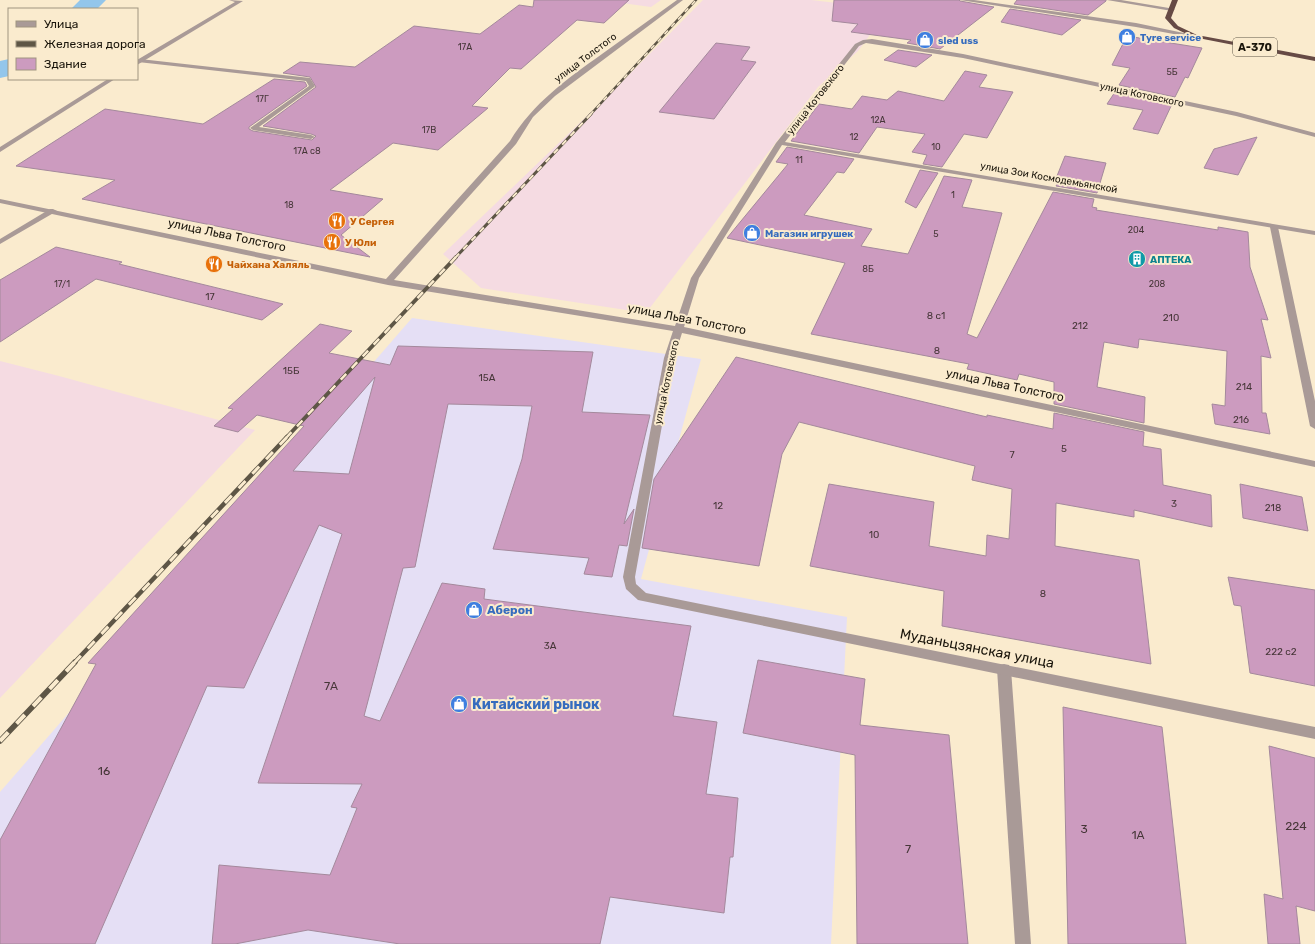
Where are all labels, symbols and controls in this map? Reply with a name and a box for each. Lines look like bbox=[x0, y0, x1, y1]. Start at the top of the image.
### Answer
legend bbox=[8, 8, 138, 80]
text: Улица bbox=[44, 17, 78, 31]
shop icon: Tyre service bbox=[1117, 27, 1137, 47]
street label: улица Толстого bbox=[552, 30, 619, 85]
shop icon: sled uss bbox=[915, 30, 935, 50]
place label: Tyre service bbox=[1140, 32, 1201, 44]
place label: sled uss bbox=[938, 35, 979, 47]
text: Железная дорога bbox=[44, 37, 146, 51]
road number: А-370 bbox=[1233, 38, 1277, 56]
house number: 17А bbox=[458, 42, 472, 52]
text: Здание bbox=[44, 57, 87, 71]
street label: улица Котовского bbox=[785, 62, 847, 137]
house number: 5Б bbox=[1166, 67, 1178, 77]
street label: улица Котовского bbox=[1099, 80, 1185, 110]
house number: 17Г bbox=[255, 94, 269, 104]
house number: 12А bbox=[870, 115, 886, 125]
house number: 17В bbox=[422, 125, 436, 135]
house number: 12 bbox=[849, 132, 859, 142]
house number: 10 bbox=[931, 142, 941, 152]
house number: 17А с8 bbox=[293, 146, 321, 156]
house number: 11 bbox=[795, 155, 803, 165]
street label: улица Зои Космодемьянской bbox=[979, 160, 1118, 196]
house number: 1 bbox=[951, 190, 955, 200]
house number: 18 bbox=[284, 200, 294, 210]
restaurant icon: У Сергея bbox=[327, 211, 347, 231]
street label: улица Льва Толстого bbox=[167, 216, 287, 254]
place label: У Сергея bbox=[350, 216, 394, 228]
shop icon: Магазин игрушек bbox=[742, 223, 762, 243]
house number: 204 bbox=[1128, 225, 1145, 235]
place label: Магазин игрушек bbox=[765, 228, 853, 240]
house number: 5 bbox=[933, 229, 939, 239]
restaurant icon: У Юли bbox=[322, 232, 342, 252]
place label: У Юли bbox=[345, 237, 377, 249]
building icon: АПТЕКА bbox=[1127, 249, 1147, 269]
restaurant icon: Чайхана Халяль bbox=[204, 254, 224, 274]
place label: АПТЕКА bbox=[1150, 254, 1192, 266]
place label: Чайхана Халяль bbox=[227, 259, 310, 271]
house number: 8Б bbox=[862, 264, 874, 274]
house number: 17/1 bbox=[54, 279, 70, 289]
house number: 208 bbox=[1149, 279, 1166, 289]
house number: 17 bbox=[205, 291, 215, 303]
street label: улица Льва Толстого bbox=[627, 301, 748, 337]
house number: 8 с1 bbox=[927, 310, 945, 322]
house number: 210 bbox=[1163, 312, 1179, 324]
house number: 212 bbox=[1072, 320, 1088, 332]
street label: улица Котовского bbox=[652, 339, 682, 425]
house number: 8 bbox=[934, 345, 940, 357]
house number: 15Б bbox=[283, 365, 300, 377]
street label: улица Льва Толстого bbox=[945, 366, 1065, 404]
house number: 15А bbox=[479, 372, 496, 384]
house number: 214 bbox=[1236, 381, 1252, 393]
house number: 216 bbox=[1233, 414, 1249, 426]
house number: 5 bbox=[1061, 443, 1067, 455]
house number: 7 bbox=[1009, 449, 1015, 461]
house number: 3 bbox=[1171, 498, 1177, 510]
house number: 12 bbox=[713, 500, 723, 512]
house number: 218 bbox=[1265, 502, 1281, 514]
house number: 10 bbox=[869, 529, 879, 541]
house number: 8 bbox=[1040, 588, 1046, 600]
shop icon: Аберон bbox=[464, 600, 484, 620]
place label: Аберон bbox=[487, 603, 533, 617]
street label: Муданьцзянская улица bbox=[898, 625, 1055, 672]
house number: 3А bbox=[544, 640, 557, 652]
house number: 222 с2 bbox=[1265, 646, 1297, 658]
house number: 7А bbox=[324, 679, 338, 693]
shop icon: Китайский рынок bbox=[449, 694, 469, 714]
place label: Китайский рынок bbox=[472, 696, 600, 713]
house number: 16 bbox=[98, 764, 110, 778]
house number: 224 bbox=[1285, 819, 1307, 833]
house number: 3 bbox=[1080, 822, 1088, 836]
house number: 1А bbox=[1131, 828, 1145, 842]
house number: 7 bbox=[905, 842, 911, 856]

